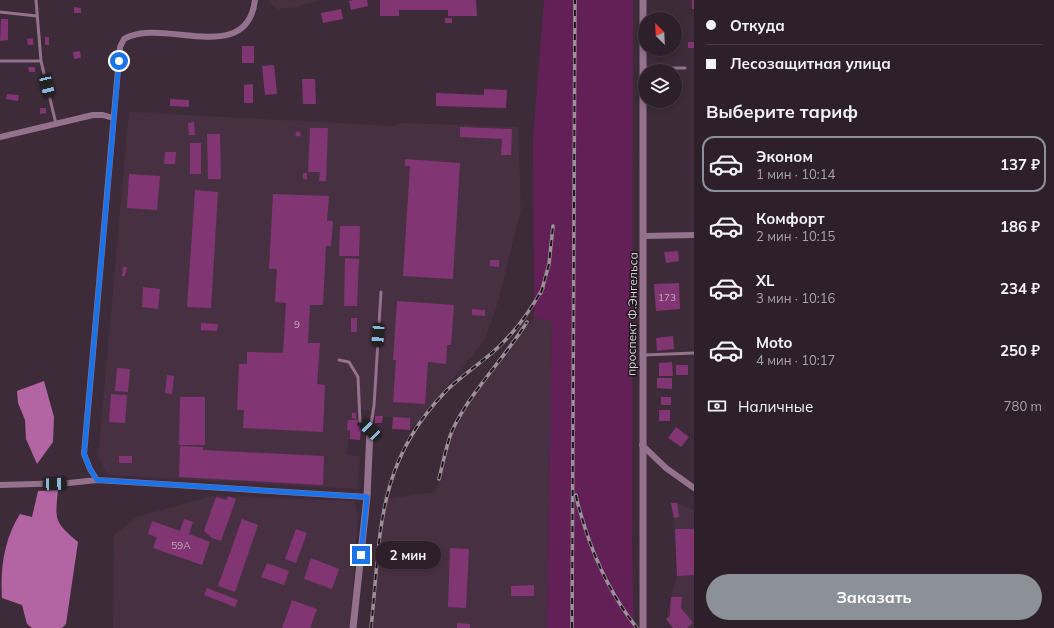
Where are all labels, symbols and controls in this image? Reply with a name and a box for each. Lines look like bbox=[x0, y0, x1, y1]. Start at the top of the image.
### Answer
north arrow bbox=[638, 12, 682, 56]
map controls bbox=[638, 12, 682, 108]
text: Откуда bbox=[730, 16, 785, 35]
route start bbox=[110, 52, 128, 70]
text: Лесозащитная улица bbox=[730, 54, 891, 73]
button: layers bbox=[638, 64, 682, 108]
car bbox=[38, 73, 56, 99]
text: Выберите тариф bbox=[706, 100, 858, 123]
icon: car bbox=[708, 146, 744, 182]
text: Эконом bbox=[756, 147, 813, 166]
text: 137 ₽ bbox=[1000, 155, 1040, 174]
text: 1 мин · 10:14 bbox=[756, 166, 835, 182]
icon: car bbox=[708, 208, 744, 244]
text: Комфорт bbox=[756, 209, 825, 228]
text: 186 ₽ bbox=[1000, 217, 1040, 236]
text: 2 мин · 10:15 bbox=[756, 228, 835, 244]
street label: проспект Ф.Энгельса bbox=[623, 252, 641, 376]
icon: car bbox=[708, 270, 744, 306]
text: XL bbox=[756, 271, 774, 290]
text: 234 ₽ bbox=[1000, 279, 1040, 298]
text: 3 мин · 10:16 bbox=[756, 290, 835, 306]
house number: 173 bbox=[658, 291, 676, 304]
house number: 9 bbox=[294, 318, 300, 331]
car bbox=[371, 323, 385, 347]
icon: car bbox=[708, 332, 744, 368]
text: Moto bbox=[756, 333, 792, 352]
text: 250 ₽ bbox=[1000, 341, 1040, 360]
text: 4 мин · 10:17 bbox=[756, 352, 835, 368]
icon: cash bbox=[706, 395, 728, 417]
text: Наличные bbox=[738, 397, 813, 416]
text: 780 m bbox=[1004, 398, 1042, 414]
car bbox=[357, 417, 383, 443]
car bbox=[43, 478, 67, 490]
house number: 59А bbox=[171, 539, 191, 552]
callout: 2 мин bbox=[375, 541, 441, 569]
route end bbox=[352, 546, 370, 564]
text: 2 мин bbox=[390, 547, 426, 563]
button: Заказать bbox=[706, 574, 1042, 620]

